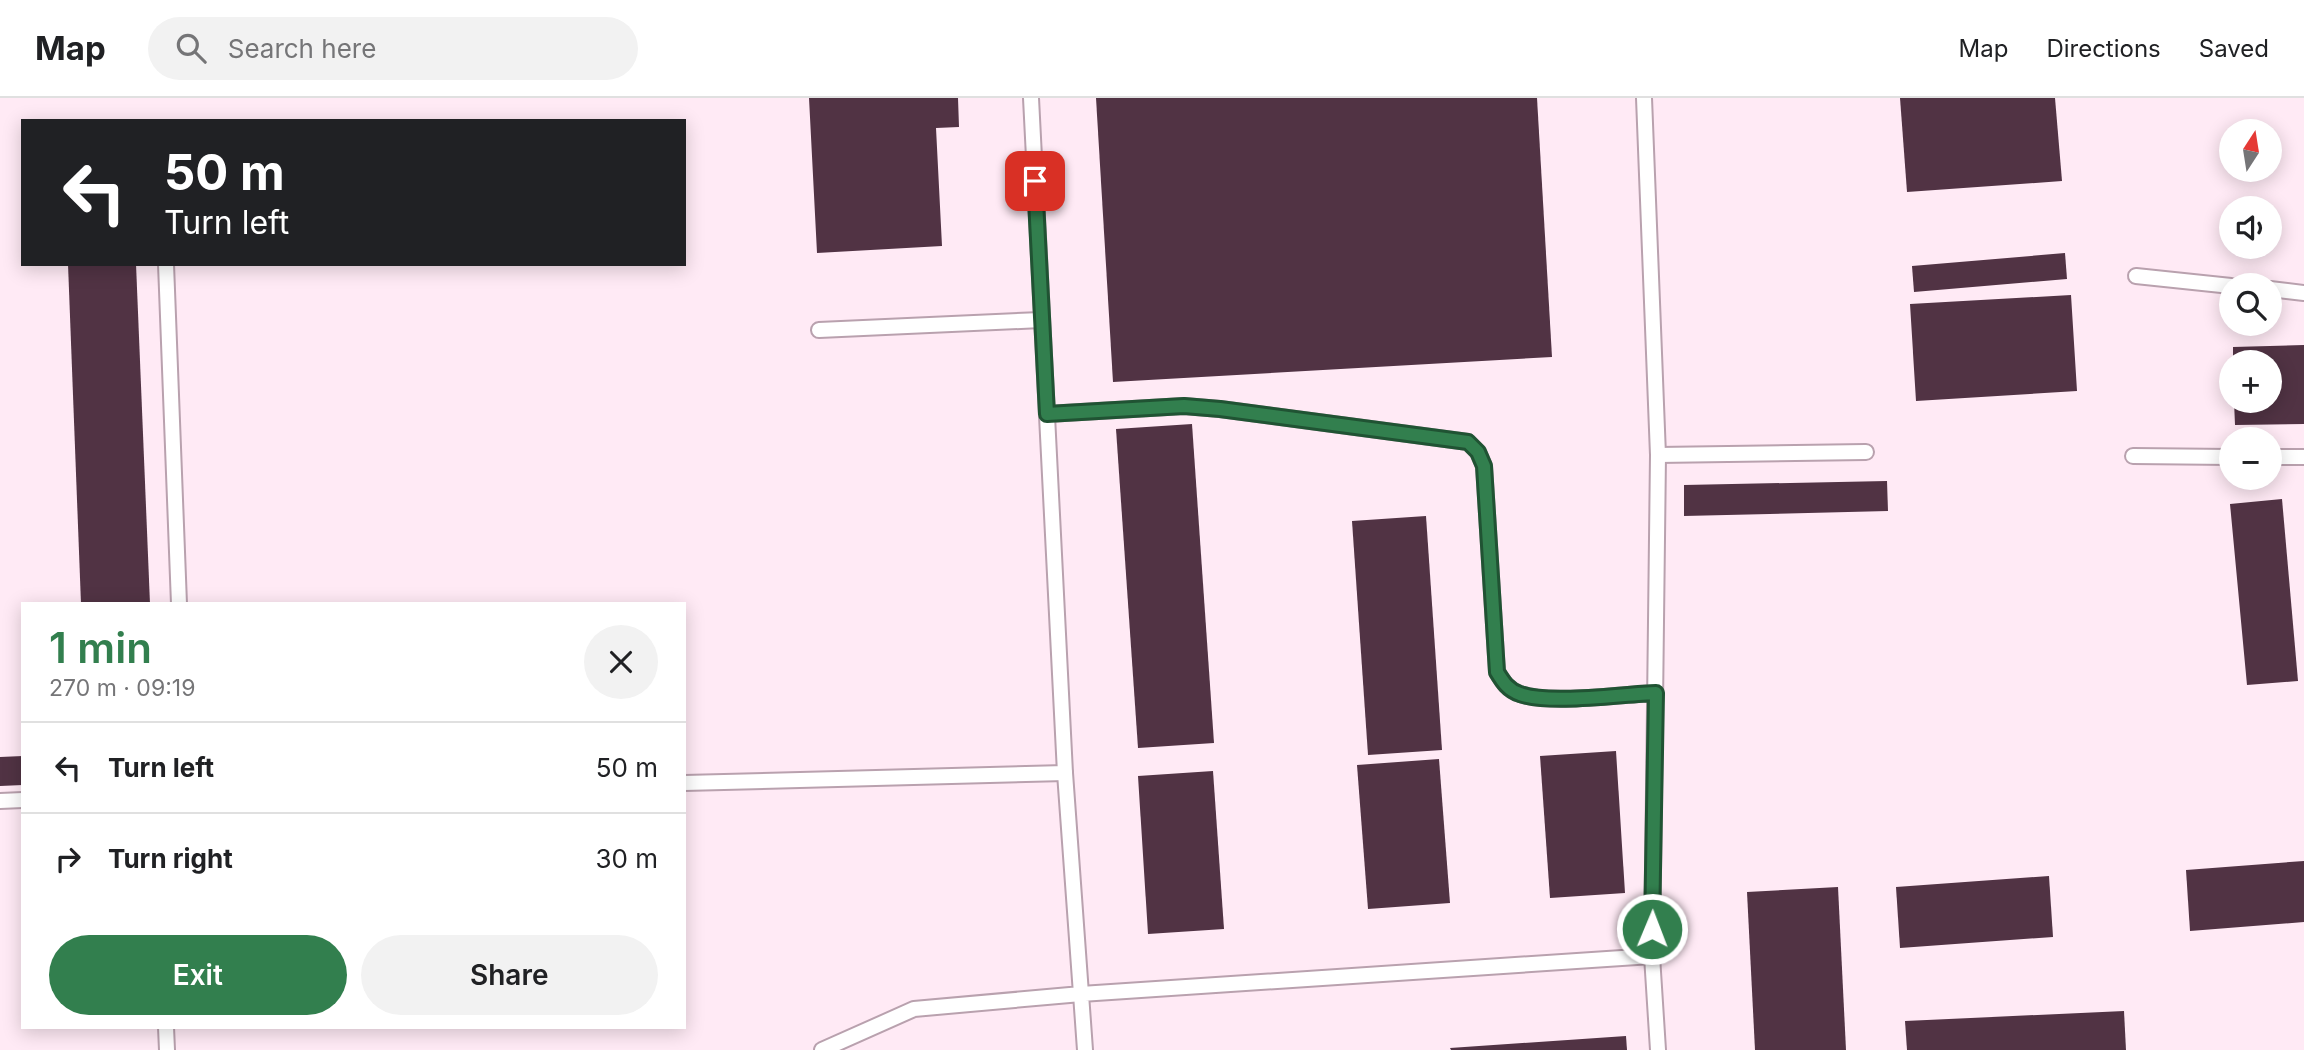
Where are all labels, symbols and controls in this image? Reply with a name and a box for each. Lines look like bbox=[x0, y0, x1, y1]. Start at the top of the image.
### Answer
search box bbox=[148, 17, 638, 80]
text: Map bbox=[35, 28, 106, 68]
icon: search bbox=[172, 29, 210, 67]
text: Search here bbox=[228, 33, 376, 64]
text: Map bbox=[1959, 34, 2008, 63]
text: Directions bbox=[2046, 34, 2161, 63]
text: Saved bbox=[2199, 34, 2269, 63]
north arrow bbox=[2219, 119, 2282, 182]
map controls bbox=[2219, 119, 2282, 490]
text: 50 m bbox=[164, 143, 285, 202]
icon: left bbox=[49, 147, 140, 238]
pin bbox=[1005, 151, 1065, 211]
icon: arrive bbox=[1016, 162, 1054, 200]
button: sound bbox=[2219, 196, 2282, 259]
text: Turn left bbox=[164, 203, 289, 242]
button: search bbox=[2219, 273, 2282, 336]
button: + bbox=[2219, 350, 2282, 413]
button: − bbox=[2219, 427, 2282, 490]
text: 1 min bbox=[49, 622, 152, 673]
button: close bbox=[584, 625, 658, 699]
text: 270 m · 09:19 bbox=[49, 674, 195, 702]
icon: left bbox=[49, 749, 87, 787]
text: Turn left bbox=[108, 752, 214, 783]
text: 50 m bbox=[596, 752, 658, 783]
icon: right bbox=[49, 840, 87, 878]
text: Turn right bbox=[108, 843, 233, 874]
text: 30 m bbox=[595, 843, 658, 874]
position arrow bbox=[1615, 892, 1689, 966]
button: Exit bbox=[49, 935, 347, 1015]
button: Share bbox=[361, 935, 658, 1015]

